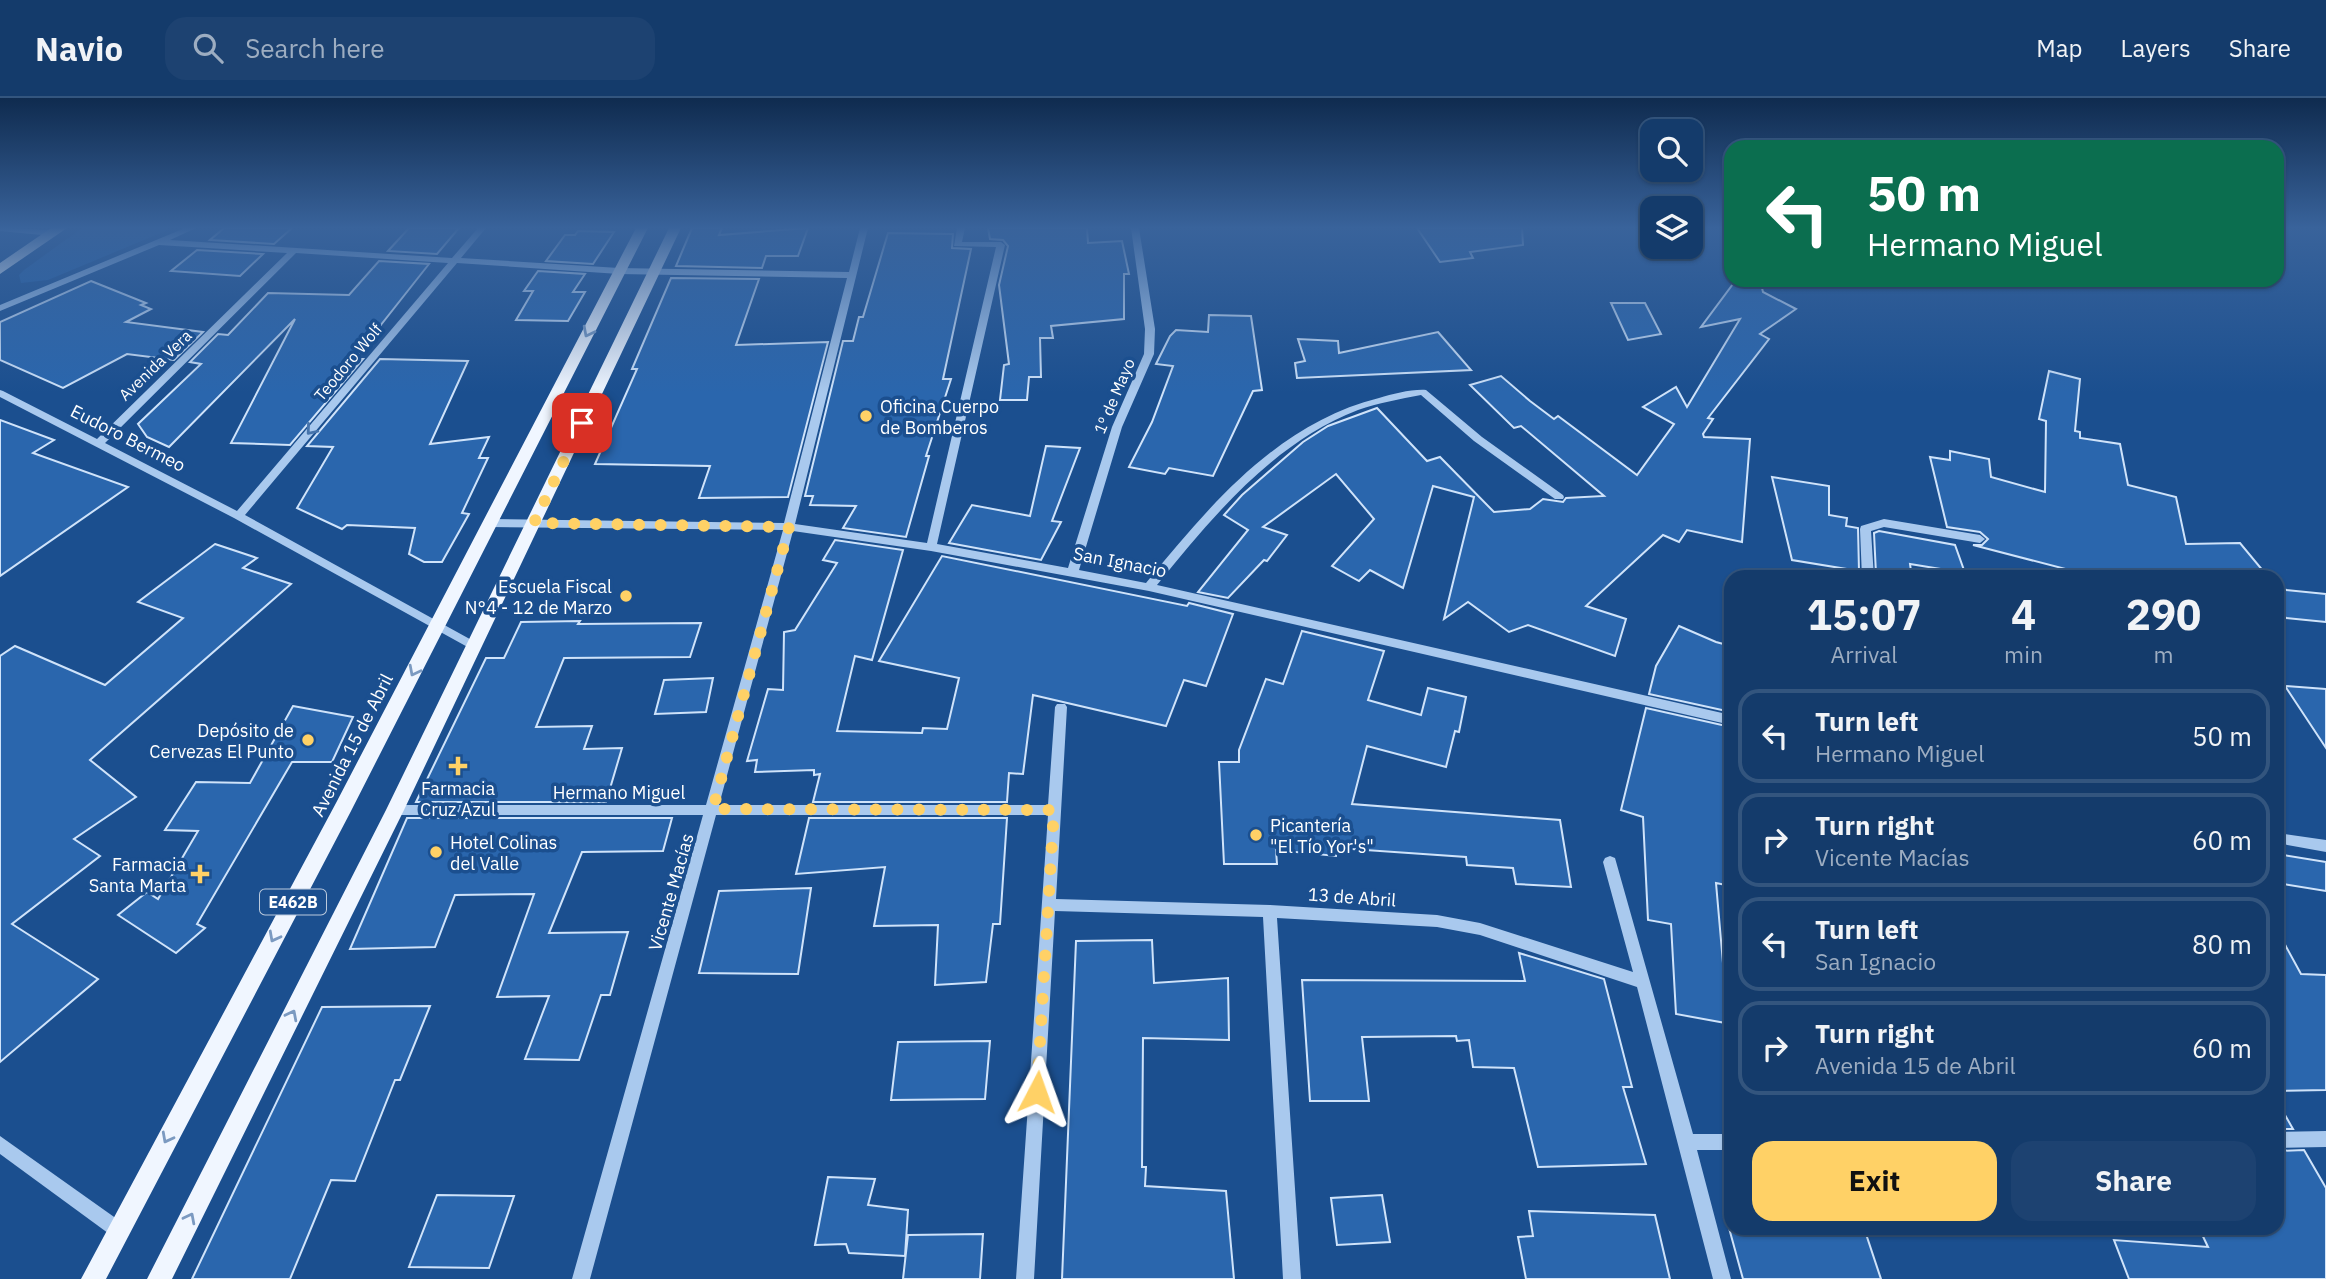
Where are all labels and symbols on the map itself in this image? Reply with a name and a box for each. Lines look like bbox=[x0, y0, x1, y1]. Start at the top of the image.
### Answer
street label: Teodoro Wolf bbox=[310, 319, 386, 405]
street label: Avenida Vera bbox=[114, 325, 196, 405]
one-way arrow bbox=[583, 325, 596, 337]
street label: 1º de Mayo bbox=[1089, 355, 1139, 437]
pin bbox=[552, 393, 612, 453]
place label: Oficina Cuerpo de Bomberos bbox=[880, 395, 999, 439]
street label: Eudoro Bermeo bbox=[67, 399, 189, 477]
marker: Oficina Cuerpo de Bomberos bbox=[858, 408, 874, 424]
one-way arrow bbox=[307, 422, 320, 435]
street label: San Ignacio bbox=[1071, 542, 1169, 582]
place label: Escuela Fiscal N°4 - 12 de Marzo bbox=[465, 575, 612, 619]
marker: Escuela Fiscal N°4 - 12 de Marzo bbox=[618, 588, 634, 604]
one-way arrow bbox=[409, 664, 423, 676]
street label: Avenida 15 de Abril bbox=[306, 670, 398, 820]
place label: Depósito de Cervezas El Punto bbox=[149, 719, 294, 763]
marker: Depósito de Cervezas El Punto bbox=[300, 732, 316, 748]
marker: Farmacia Cruz Azul bbox=[450, 758, 466, 774]
place label: Farmacia Cruz Azul bbox=[420, 777, 496, 821]
street label: Hermano Miguel bbox=[553, 781, 685, 804]
place label: Picantería "El Tío Yor's" bbox=[1270, 814, 1374, 858]
marker: Picantería "El Tío Yor's" bbox=[1248, 827, 1264, 843]
place label: Hotel Colinas del Valle bbox=[450, 831, 557, 875]
street label: Vicente Macías bbox=[643, 831, 699, 953]
marker: Hotel Colinas del Valle bbox=[428, 844, 444, 860]
place label: Farmacia Santa Marta bbox=[89, 853, 186, 897]
marker: Farmacia Santa Marta bbox=[192, 866, 208, 882]
street label: 13 de Abril bbox=[1307, 882, 1397, 912]
road number: E462B bbox=[260, 890, 326, 915]
one-way arrow bbox=[269, 930, 282, 942]
one-way arrow bbox=[284, 1010, 298, 1022]
position arrow bbox=[1000, 1055, 1074, 1129]
one-way arrow bbox=[162, 1131, 175, 1143]
one-way arrow bbox=[181, 1213, 195, 1225]

